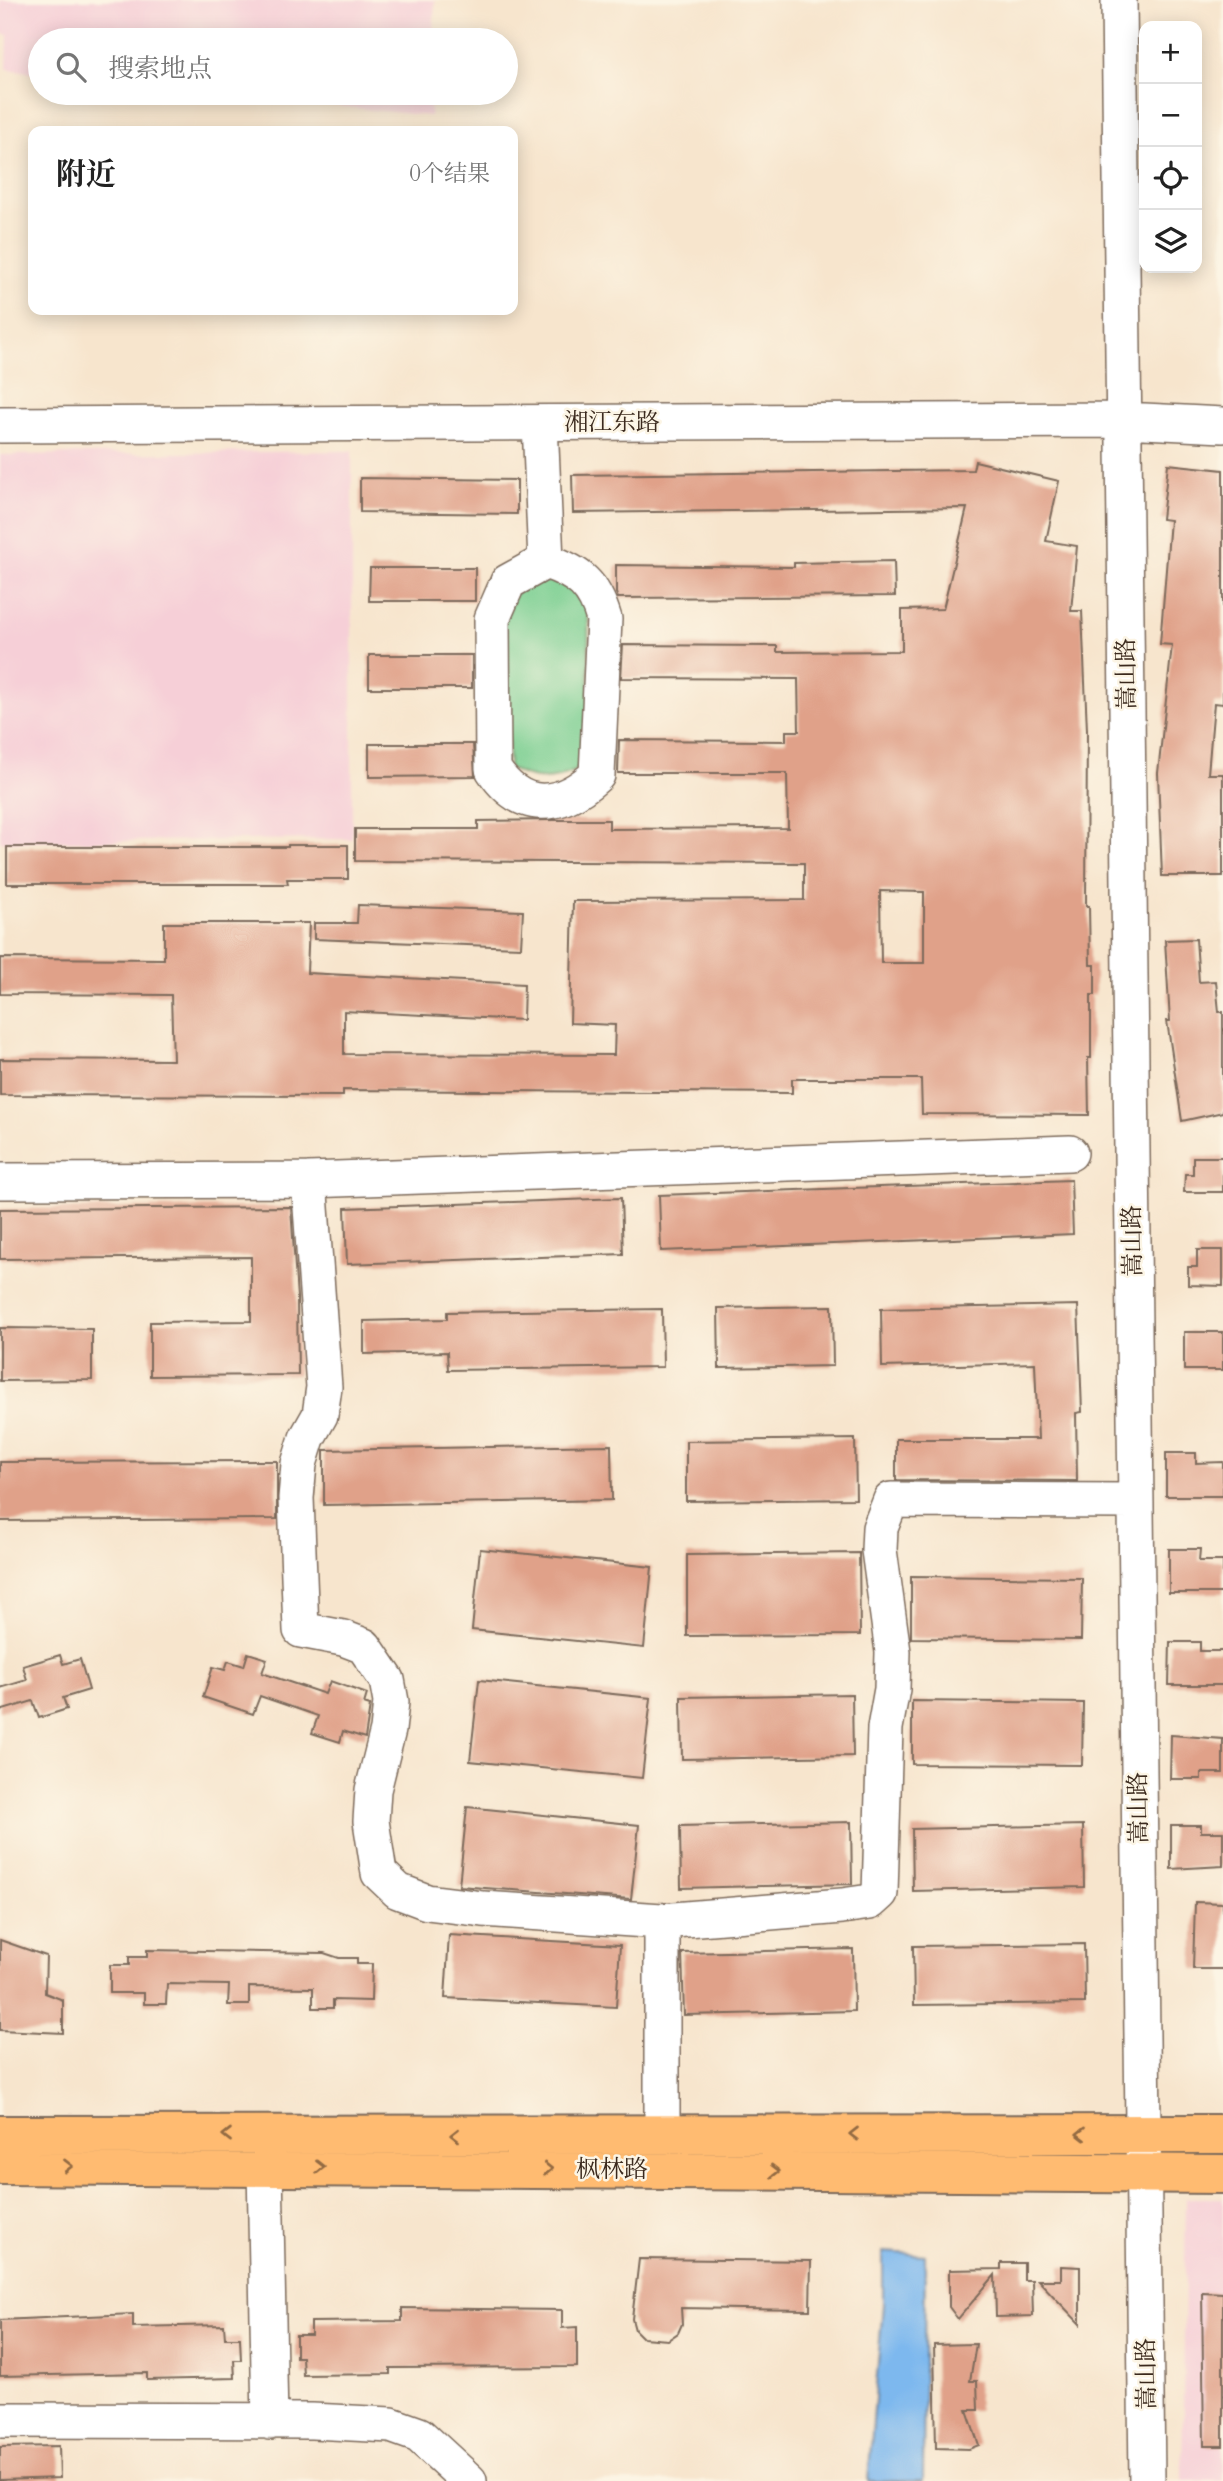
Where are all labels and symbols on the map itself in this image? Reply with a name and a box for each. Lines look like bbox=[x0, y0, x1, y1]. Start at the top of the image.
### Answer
street label: 湘江东路 bbox=[564, 406, 660, 439]
street label: 嵩山路 bbox=[1109, 638, 1144, 710]
street label: 嵩山路 bbox=[1115, 1205, 1150, 1277]
street label: 嵩山路 bbox=[1121, 1772, 1156, 1844]
one-way arrow bbox=[848, 2126, 859, 2142]
one-way arrow bbox=[1076, 2126, 1086, 2142]
one-way arrow bbox=[222, 2127, 232, 2143]
one-way arrow bbox=[449, 2127, 460, 2143]
street label: 枫林路 bbox=[576, 2153, 648, 2186]
one-way arrow bbox=[63, 2158, 74, 2173]
one-way arrow bbox=[315, 2159, 326, 2175]
one-way arrow bbox=[543, 2161, 553, 2177]
one-way arrow bbox=[770, 2163, 781, 2178]
street label: 嵩山路 bbox=[1129, 2338, 1164, 2410]

